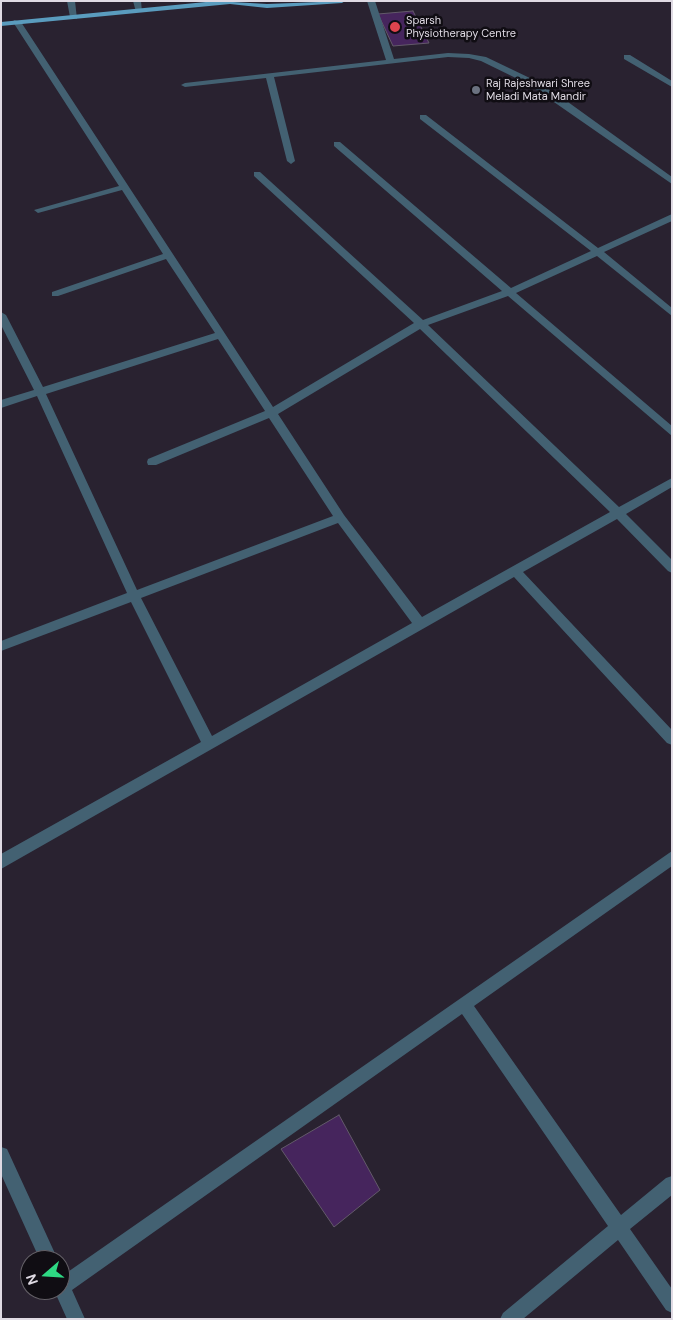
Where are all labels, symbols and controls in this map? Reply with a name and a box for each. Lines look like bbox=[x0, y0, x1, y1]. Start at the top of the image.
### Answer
place label: Sparsh Physiotherapy Centre bbox=[406, 14, 516, 40]
marker: Sparsh Physiotherapy Centre bbox=[388, 20, 402, 34]
place label: Raj Rajeshwari Shree Meladi Mata Mandir bbox=[486, 77, 590, 103]
marker: Raj Rajeshwari Shree Meladi Mata Mandir bbox=[470, 84, 482, 96]
north arrow bbox=[20, 1250, 70, 1300]
text: N bbox=[22, 1272, 42, 1287]

